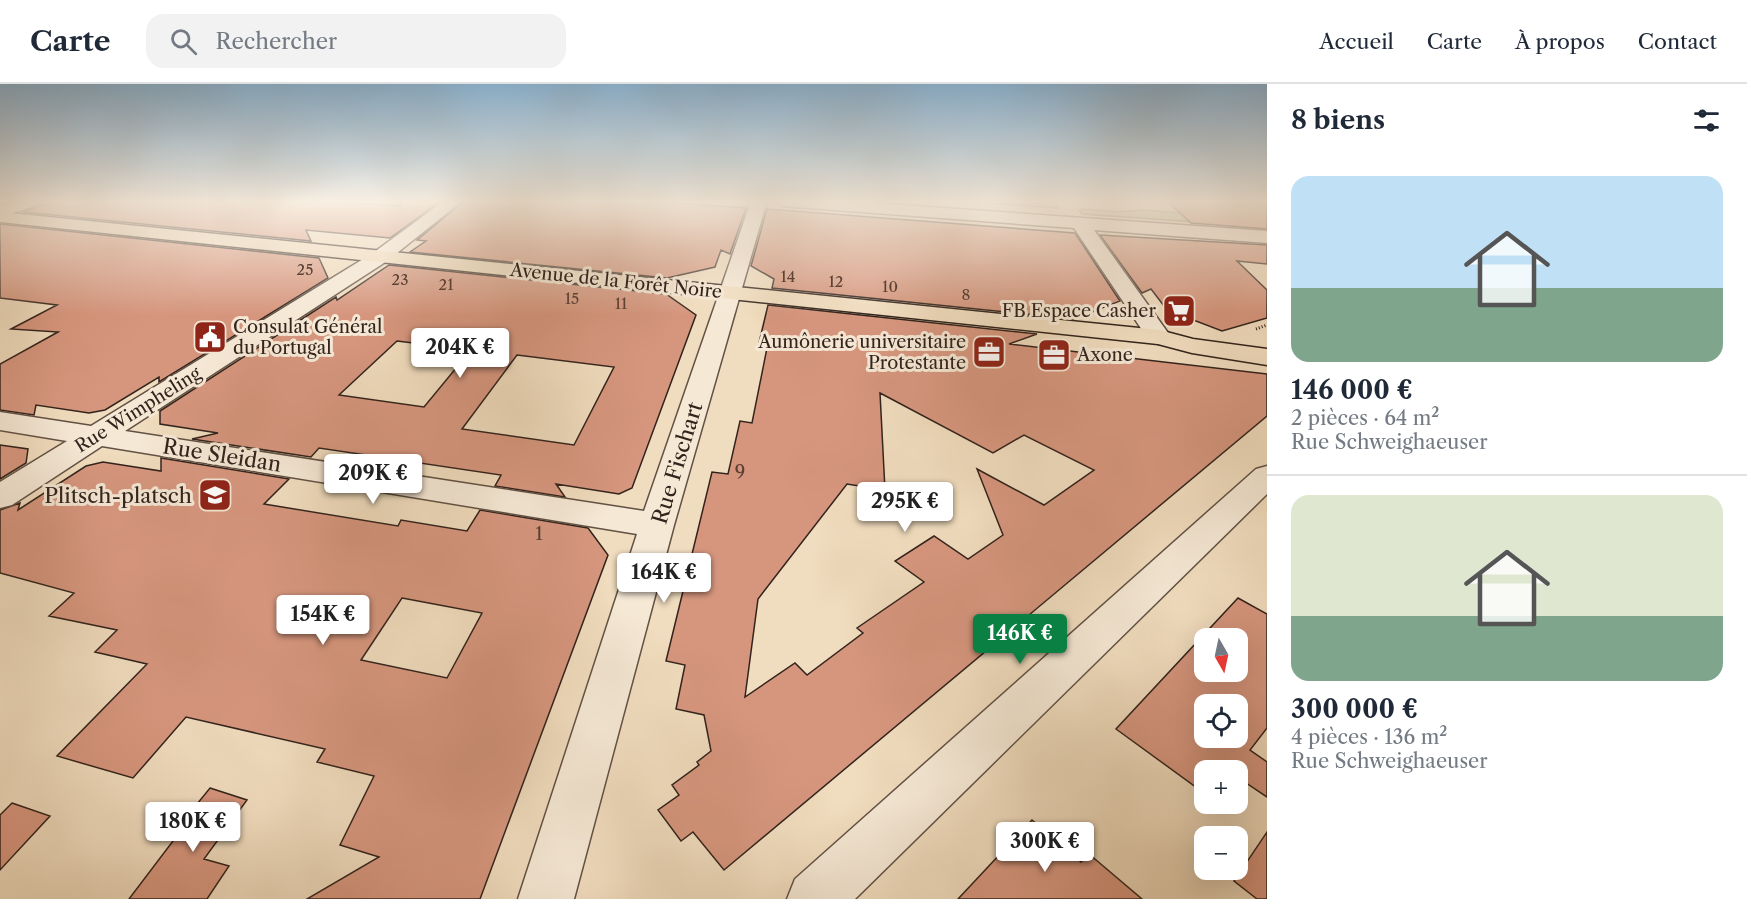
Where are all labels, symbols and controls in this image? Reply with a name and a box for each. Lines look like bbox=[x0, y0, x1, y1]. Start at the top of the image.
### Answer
search box bbox=[146, 14, 566, 68]
text: Carte bbox=[30, 24, 110, 58]
icon: search bbox=[167, 25, 200, 58]
text: Rechercher bbox=[215, 28, 337, 55]
text: Accueil bbox=[1319, 29, 1394, 54]
text: Carte bbox=[1427, 29, 1482, 54]
text: À propos bbox=[1515, 29, 1605, 54]
text: Contact bbox=[1638, 29, 1717, 54]
text: 8 biens bbox=[1291, 104, 1385, 136]
icon: filters bbox=[1690, 104, 1723, 137]
icon: home bbox=[1453, 215, 1561, 323]
street label: Avenue de la Forêt Noire bbox=[508, 259, 723, 303]
house number: 25 bbox=[297, 260, 313, 279]
house number: 14 bbox=[781, 267, 795, 286]
house number: 23 bbox=[392, 270, 408, 289]
house number: 12 bbox=[829, 272, 843, 291]
house number: 21 bbox=[439, 275, 454, 294]
house number: 10 bbox=[882, 277, 898, 296]
house number: 8 bbox=[962, 285, 971, 304]
house number: 15 bbox=[565, 289, 579, 308]
supermarket icon: FB Espace Casher bbox=[1161, 293, 1197, 329]
house number: 11 bbox=[615, 294, 628, 313]
place label: FB Espace Casher bbox=[1002, 300, 1156, 322]
place label: Consulat Général du Portugal bbox=[233, 316, 382, 359]
public building icon: Consulat Général du Portugal bbox=[192, 319, 228, 355]
pin: 204K € bbox=[411, 328, 509, 379]
place label: Aumônerie universitaire Protestante bbox=[757, 331, 966, 374]
office icon: Aumônerie universitaire Protestante bbox=[971, 334, 1007, 370]
text: 204K € bbox=[425, 335, 495, 359]
office icon: Axone bbox=[1036, 337, 1072, 373]
place label: Axone bbox=[1076, 344, 1133, 366]
street label: Rue Wimpheling bbox=[71, 362, 205, 458]
text: 146 000 € bbox=[1291, 374, 1413, 406]
street label: Rue Fischart bbox=[647, 398, 708, 527]
text: 2 pièces · 64 m² bbox=[1291, 406, 1440, 430]
text: Rue Schweighaeuser bbox=[1291, 430, 1488, 454]
street label: Rue Sleidan bbox=[161, 433, 283, 477]
pin: 209K € bbox=[324, 454, 422, 505]
text: 209K € bbox=[338, 461, 408, 485]
house number: 9 bbox=[735, 461, 745, 483]
school or university icon: Plitsch-platsch bbox=[197, 477, 233, 513]
pin: 295K € bbox=[856, 482, 954, 533]
place label: Plitsch-platsch bbox=[44, 483, 192, 508]
text: 295K € bbox=[871, 489, 939, 513]
house number: 1 bbox=[535, 523, 543, 545]
icon: home bbox=[1453, 534, 1561, 642]
pin: 164K € bbox=[615, 553, 713, 604]
text: 164K € bbox=[631, 560, 697, 584]
pin: 154K € bbox=[274, 595, 372, 646]
text: 154K € bbox=[290, 602, 356, 626]
pin: 146K € bbox=[971, 614, 1069, 665]
text: 146K € bbox=[987, 621, 1053, 645]
north arrow bbox=[1194, 628, 1248, 682]
map controls bbox=[1194, 628, 1248, 880]
text: 300 000 € bbox=[1291, 693, 1418, 725]
button: locate bbox=[1194, 694, 1248, 748]
text: 4 pièces · 136 m² bbox=[1291, 725, 1447, 749]
text: Rue Schweighaeuser bbox=[1291, 749, 1488, 773]
button: + bbox=[1194, 760, 1248, 814]
pin: 180K € bbox=[144, 802, 242, 853]
text: 180K € bbox=[159, 809, 227, 833]
pin: 300K € bbox=[996, 822, 1094, 873]
button: − bbox=[1194, 826, 1248, 880]
text: 300K € bbox=[1010, 829, 1080, 853]

